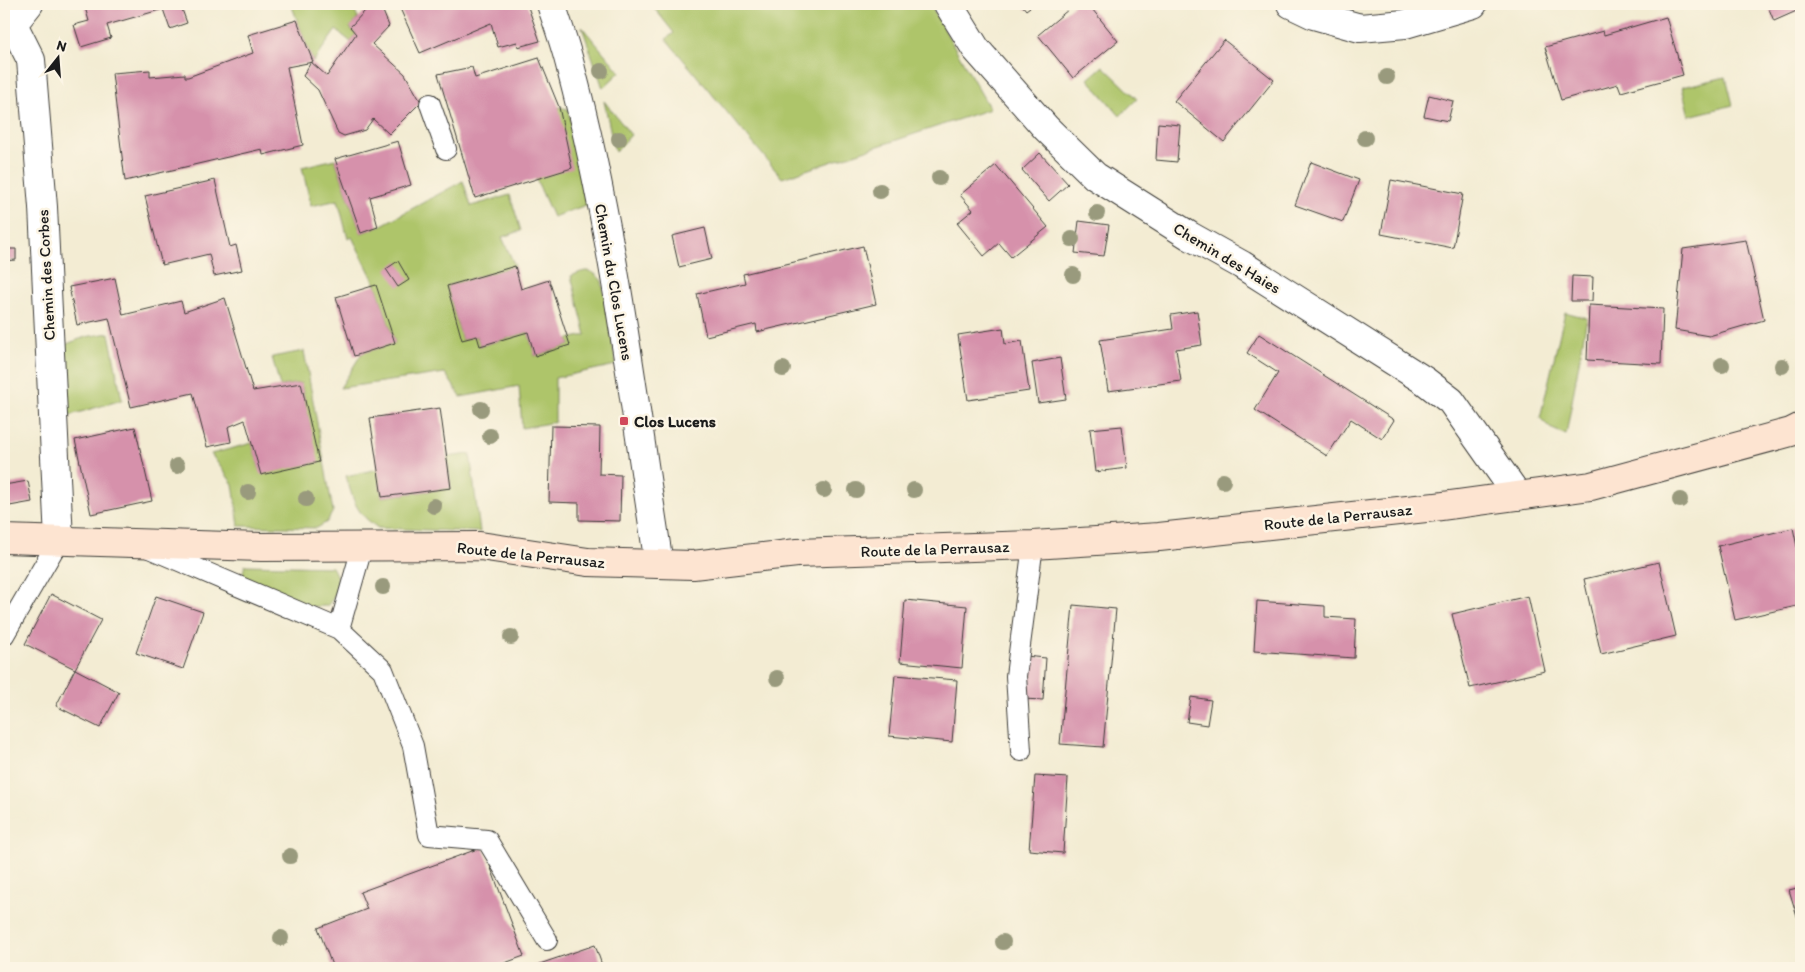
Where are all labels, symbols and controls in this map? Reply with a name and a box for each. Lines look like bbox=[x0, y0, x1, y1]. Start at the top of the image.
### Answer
north arrow bbox=[32, 32, 82, 82]
text: N bbox=[55, 37, 69, 56]
street label: Chemin du Clos Lucens bbox=[591, 202, 637, 362]
street label: Chemin des Corbes bbox=[33, 209, 59, 341]
street label: Chemin des Haies bbox=[1170, 218, 1284, 298]
place label: Clos Lucens bbox=[634, 412, 716, 431]
marker: Clos Lucens bbox=[618, 415, 630, 427]
street label: Route de la Perrausaz bbox=[1263, 500, 1414, 534]
street label: Route de la Perrausaz bbox=[860, 537, 1010, 561]
street label: Route de la Perrausaz bbox=[456, 538, 607, 572]

